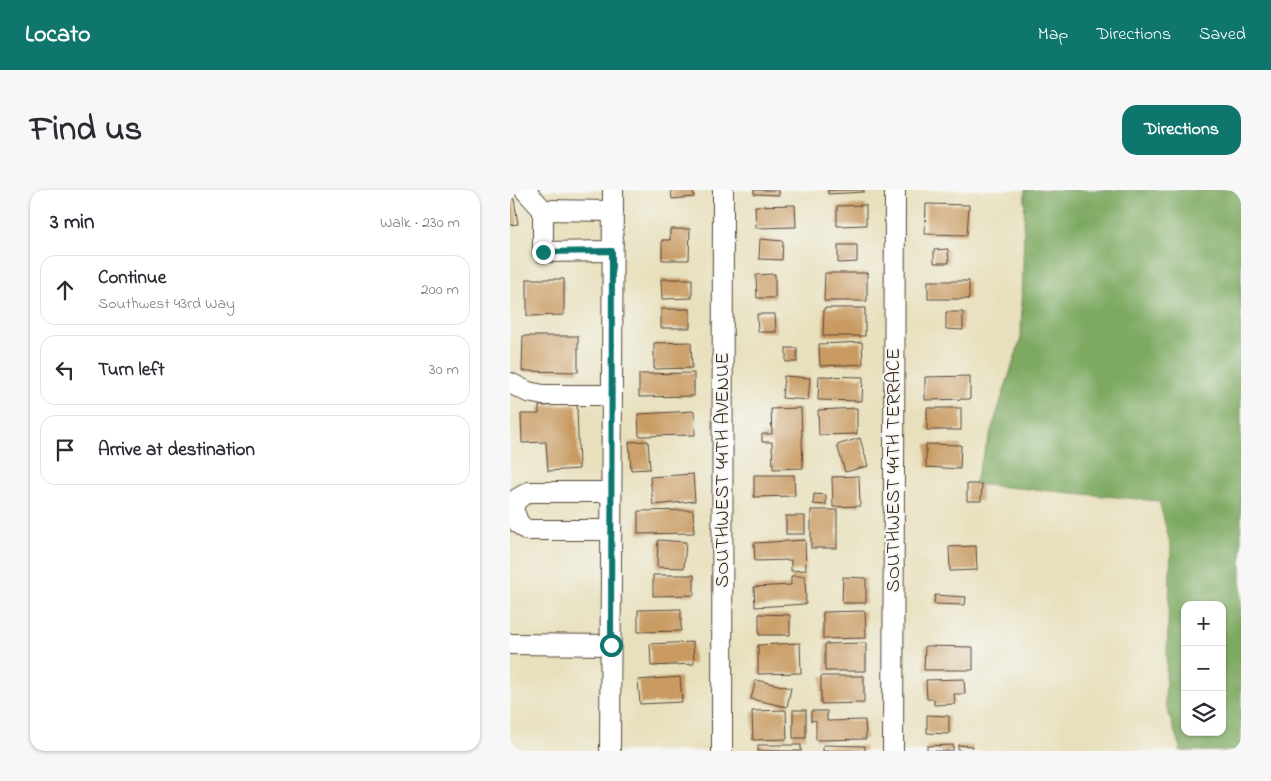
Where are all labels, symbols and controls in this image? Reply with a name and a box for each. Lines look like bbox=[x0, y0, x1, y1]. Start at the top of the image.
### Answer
text: Locato bbox=[25, 18, 91, 53]
text: Map bbox=[1038, 22, 1068, 48]
text: Directions bbox=[1096, 22, 1171, 48]
text: Saved bbox=[1199, 22, 1246, 48]
text: Find us bbox=[30, 105, 142, 156]
button: Directions bbox=[1122, 105, 1241, 155]
text: 3 min bbox=[50, 208, 94, 238]
text: Walk · 230 m bbox=[380, 211, 460, 235]
route end bbox=[532, 241, 555, 264]
text: Continue bbox=[98, 265, 166, 292]
icon: ahead bbox=[51, 276, 79, 304]
text: 200 m bbox=[421, 278, 459, 302]
text: Southwest 43rd Way bbox=[98, 292, 235, 316]
street label: SOUTHWEST 44TH TERRACE bbox=[880, 348, 909, 592]
street label: SOUTHWEST 44TH AVENUE bbox=[709, 352, 738, 588]
icon: left bbox=[51, 356, 79, 384]
text: Turn left bbox=[98, 357, 165, 384]
text: 30 m bbox=[429, 358, 459, 382]
icon: arrive bbox=[51, 436, 79, 464]
text: Arrive at destination bbox=[98, 437, 255, 464]
map controls bbox=[1181, 601, 1226, 736]
button: + bbox=[1181, 601, 1226, 646]
route start bbox=[600, 634, 623, 657]
button: − bbox=[1181, 646, 1226, 691]
button: layers bbox=[1181, 691, 1226, 736]

